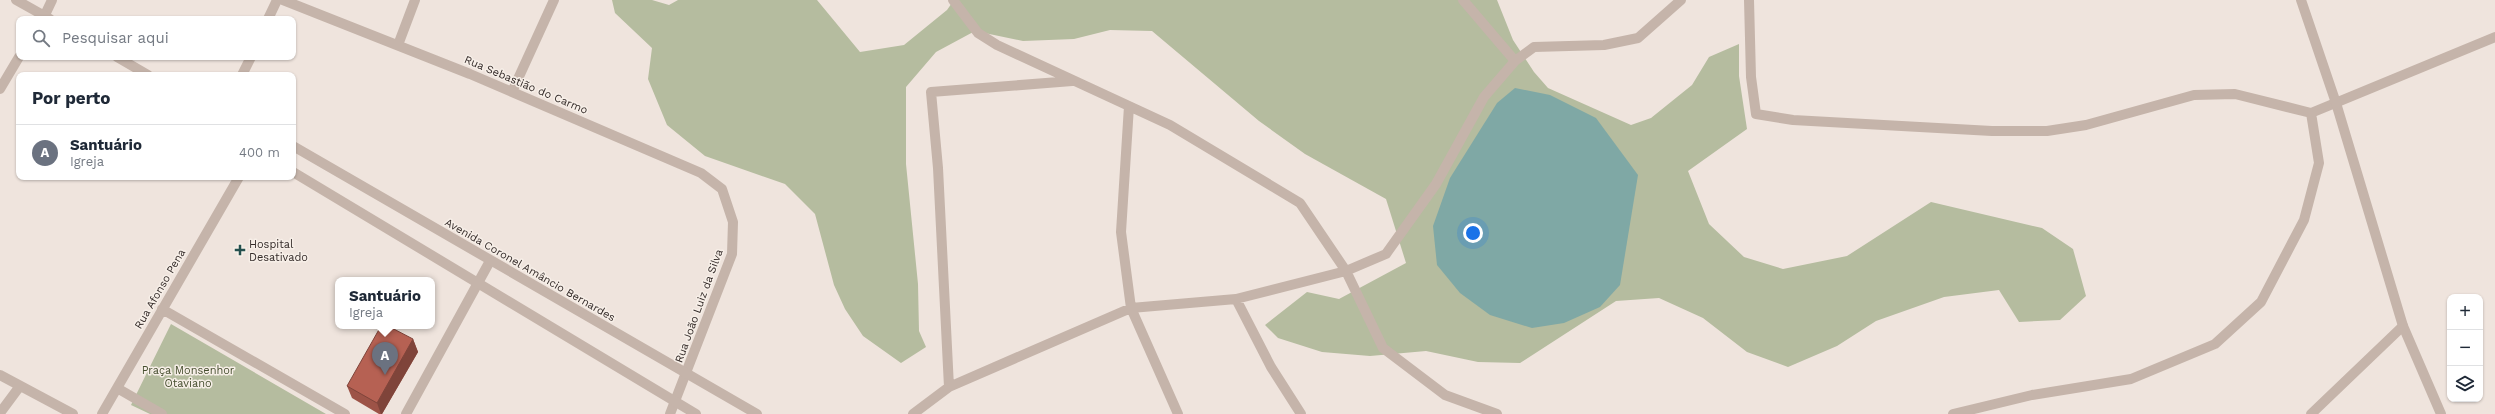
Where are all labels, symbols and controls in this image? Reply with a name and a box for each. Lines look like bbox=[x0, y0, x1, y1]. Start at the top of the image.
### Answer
search box bbox=[16, 16, 296, 60]
icon: search bbox=[30, 27, 52, 49]
text: Pesquisar aqui bbox=[62, 29, 169, 47]
street label: Rua Sebastião do Carmo bbox=[462, 53, 590, 117]
text: Por perto bbox=[32, 88, 110, 108]
text: Santuário bbox=[70, 136, 142, 154]
text: A bbox=[41, 145, 49, 160]
text: 400 m bbox=[239, 145, 280, 160]
text: Igreja bbox=[70, 154, 104, 169]
street label: Avenida Coronel Amâncio Bernardes bbox=[443, 216, 618, 324]
your location bbox=[1463, 223, 1483, 243]
place label: Hospital Desativado bbox=[249, 238, 308, 264]
marker: Hospital Desativado bbox=[234, 244, 246, 256]
street label: Rua Afonso Pena bbox=[132, 247, 188, 331]
street label: Rua João Luiz da Silva bbox=[672, 247, 726, 365]
popup bbox=[335, 277, 435, 329]
text: Santuário bbox=[349, 287, 421, 305]
map controls bbox=[2447, 294, 2483, 402]
button: + bbox=[2447, 294, 2483, 330]
text: Igreja bbox=[349, 305, 383, 320]
button: − bbox=[2447, 330, 2483, 366]
pin: A bbox=[372, 342, 398, 375]
park label: Praça Monsenhor Otaviano bbox=[142, 364, 235, 390]
button: layers bbox=[2447, 366, 2483, 402]

